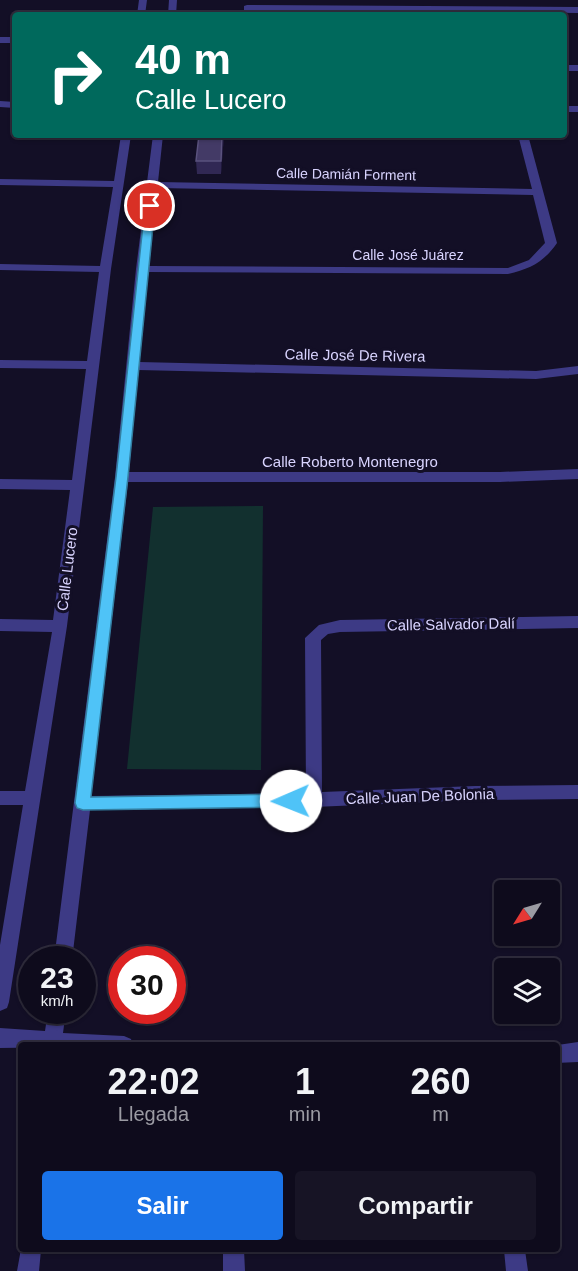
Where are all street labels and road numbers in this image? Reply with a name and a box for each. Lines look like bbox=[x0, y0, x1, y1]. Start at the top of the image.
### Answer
street label: Calle Damián Forment bbox=[276, 165, 416, 183]
street label: Calle José Juárez bbox=[352, 247, 464, 263]
street label: Calle José De Rivera bbox=[284, 345, 426, 365]
street label: Calle Roberto Montenegro bbox=[262, 453, 438, 470]
street label: Calle Lucero bbox=[53, 526, 81, 612]
street label: Calle Salvador Dalí bbox=[387, 614, 516, 634]
street label: Calle Juan De Bolonia bbox=[346, 785, 495, 807]

